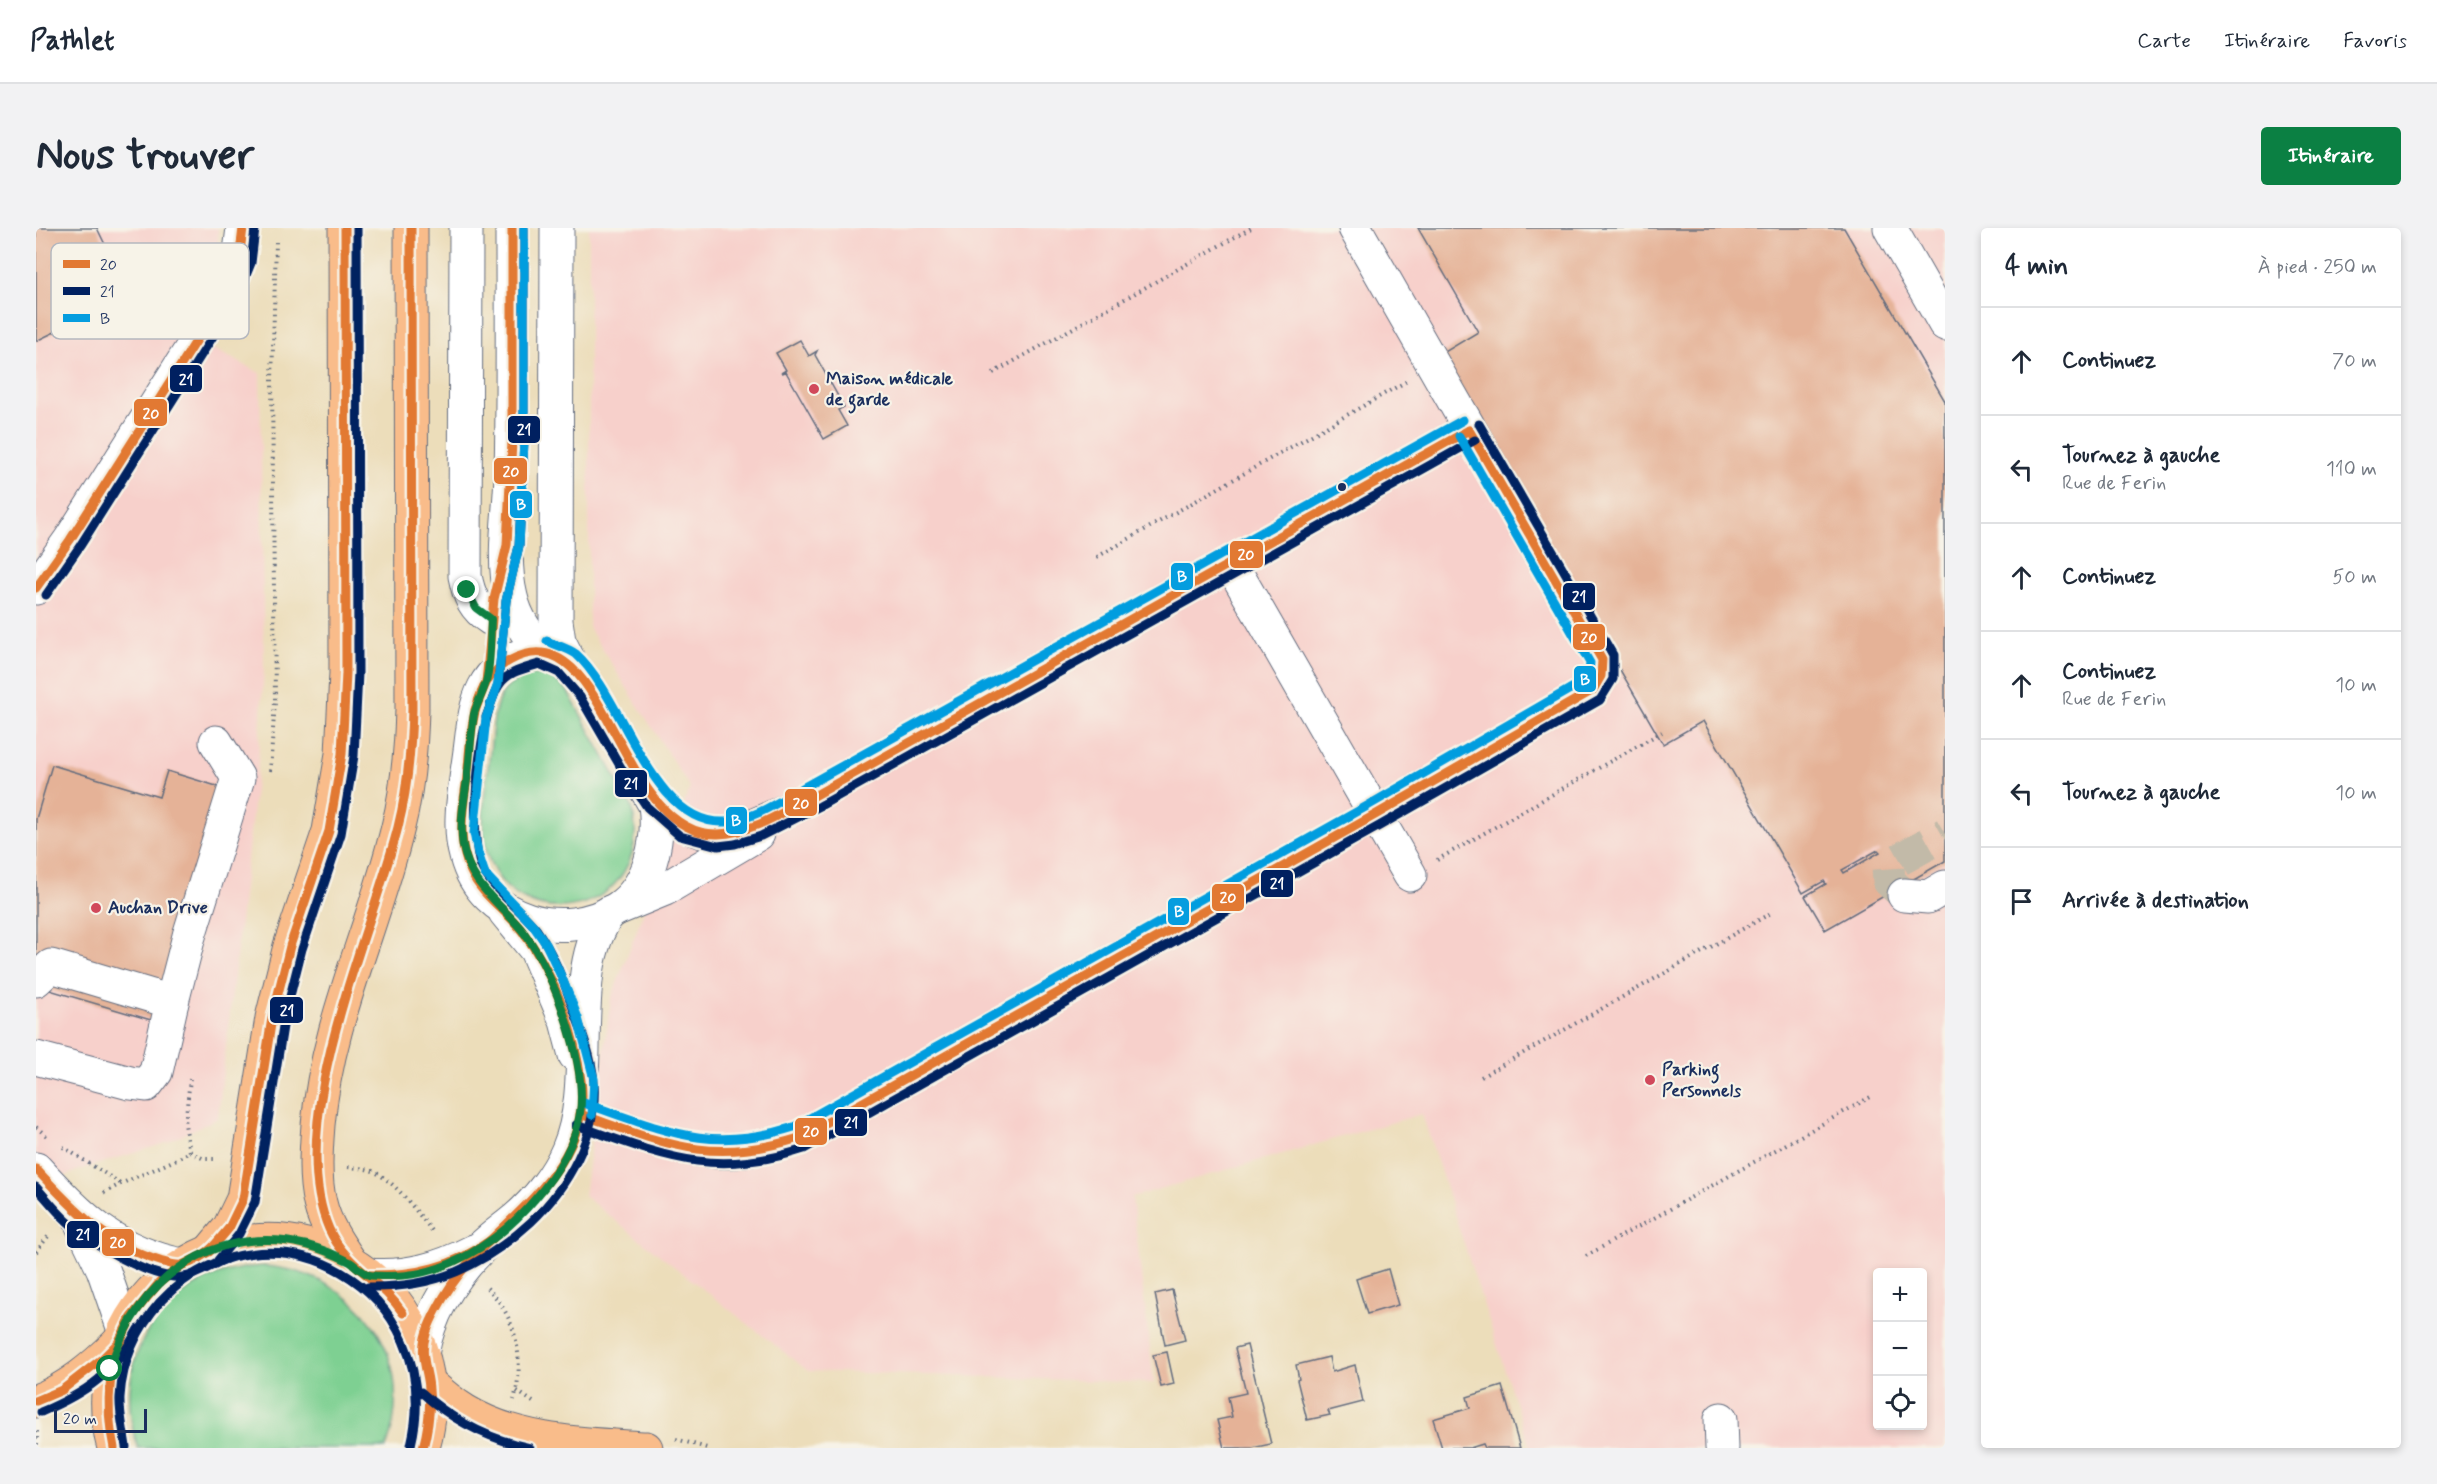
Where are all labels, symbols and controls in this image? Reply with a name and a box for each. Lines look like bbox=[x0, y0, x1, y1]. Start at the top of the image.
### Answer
text: Pathlet bbox=[30, 23, 114, 60]
text: Carte bbox=[2137, 27, 2191, 55]
text: Itinéraire bbox=[2224, 27, 2310, 55]
text: Favoris bbox=[2343, 27, 2407, 55]
button: Itinéraire bbox=[2261, 127, 2401, 185]
text: Nous trouver bbox=[36, 129, 254, 184]
legend bbox=[51, 243, 249, 339]
text: 4 min bbox=[2005, 250, 2068, 284]
text: À pied · 250 m bbox=[2258, 254, 2377, 281]
text: 20 bbox=[100, 255, 117, 276]
text: 21 bbox=[100, 282, 115, 303]
text: B bbox=[100, 309, 110, 330]
icon: ahead bbox=[2005, 345, 2038, 378]
text: Continuez bbox=[2062, 347, 2156, 375]
text: 70 m bbox=[2332, 348, 2377, 375]
line badge: 21 bbox=[169, 364, 203, 393]
place label: Maison médicale de garde bbox=[826, 367, 954, 414]
text: 21 bbox=[179, 370, 193, 391]
marker: Maison médicale de garde bbox=[807, 382, 821, 396]
line badge: 20 bbox=[133, 398, 168, 427]
text: 20 bbox=[143, 404, 160, 425]
line badge: 21 bbox=[507, 415, 541, 444]
text: 21 bbox=[517, 420, 531, 441]
text: Tournez à gauche bbox=[2062, 442, 2220, 470]
icon: left bbox=[2005, 453, 2038, 486]
text: 110 m bbox=[2326, 456, 2377, 483]
line badge: 20 bbox=[493, 457, 528, 485]
text: 20 bbox=[503, 462, 520, 483]
text: Rue de Ferin bbox=[2062, 470, 2166, 497]
unlabelled marker bbox=[1336, 481, 1348, 493]
line badge: B bbox=[509, 490, 533, 519]
text: B bbox=[516, 495, 526, 516]
line badge: 20 bbox=[1229, 540, 1264, 569]
text: 20 bbox=[1238, 545, 1255, 566]
icon: ahead bbox=[2005, 561, 2038, 594]
line badge: B bbox=[1170, 562, 1194, 591]
text: Continuez bbox=[2062, 563, 2156, 591]
text: 50 m bbox=[2332, 564, 2377, 591]
text: B bbox=[1177, 567, 1187, 588]
route end bbox=[453, 576, 479, 602]
line badge: 21 bbox=[1562, 582, 1596, 611]
text: 21 bbox=[1572, 587, 1586, 608]
line badge: 20 bbox=[1572, 623, 1606, 651]
text: 20 bbox=[1581, 628, 1598, 649]
text: Continuez bbox=[2062, 658, 2156, 686]
line badge: B bbox=[1573, 665, 1597, 693]
icon: ahead bbox=[2005, 669, 2038, 702]
text: B bbox=[1580, 670, 1590, 691]
text: 10 m bbox=[2335, 672, 2377, 699]
text: Rue de Ferin bbox=[2062, 686, 2166, 713]
line badge: 21 bbox=[614, 769, 648, 798]
text: 21 bbox=[624, 774, 638, 795]
icon: left bbox=[2005, 777, 2038, 810]
text: Tournez à gauche bbox=[2062, 779, 2220, 807]
text: 10 m bbox=[2335, 780, 2377, 807]
line badge: 20 bbox=[784, 788, 818, 817]
text: 20 bbox=[793, 794, 810, 815]
line badge: B bbox=[725, 806, 748, 835]
text: B bbox=[731, 811, 741, 832]
line badge: 21 bbox=[1260, 869, 1294, 898]
text: 21 bbox=[1270, 874, 1284, 895]
line badge: 20 bbox=[1211, 883, 1245, 912]
icon: arrive bbox=[2005, 885, 2038, 918]
text: Arrivée à destination bbox=[2062, 887, 2249, 915]
text: 20 bbox=[1220, 888, 1237, 909]
place label: Auchan Drive bbox=[108, 896, 208, 920]
line badge: B bbox=[1167, 897, 1190, 926]
marker: Auchan Drive bbox=[89, 901, 103, 915]
text: B bbox=[1174, 902, 1184, 923]
line badge: 21 bbox=[269, 996, 304, 1024]
text: 21 bbox=[280, 1001, 294, 1022]
place label: Parking Personnels bbox=[1662, 1058, 1741, 1103]
marker: Parking Personnels bbox=[1643, 1073, 1657, 1087]
line badge: 21 bbox=[834, 1108, 868, 1137]
text: 21 bbox=[844, 1113, 858, 1134]
line badge: 20 bbox=[794, 1117, 828, 1146]
text: 20 bbox=[803, 1122, 820, 1143]
line badge: 21 bbox=[66, 1220, 100, 1249]
text: 21 bbox=[76, 1225, 90, 1246]
line badge: 20 bbox=[101, 1228, 135, 1257]
text: 20 bbox=[110, 1233, 127, 1254]
map controls bbox=[1873, 1268, 1927, 1430]
button: + bbox=[1873, 1268, 1927, 1322]
button: − bbox=[1873, 1322, 1927, 1376]
route start bbox=[96, 1355, 122, 1381]
button: locate bbox=[1873, 1376, 1927, 1430]
scale bar bbox=[54, 1406, 147, 1434]
text: 20 m bbox=[63, 1409, 97, 1430]

